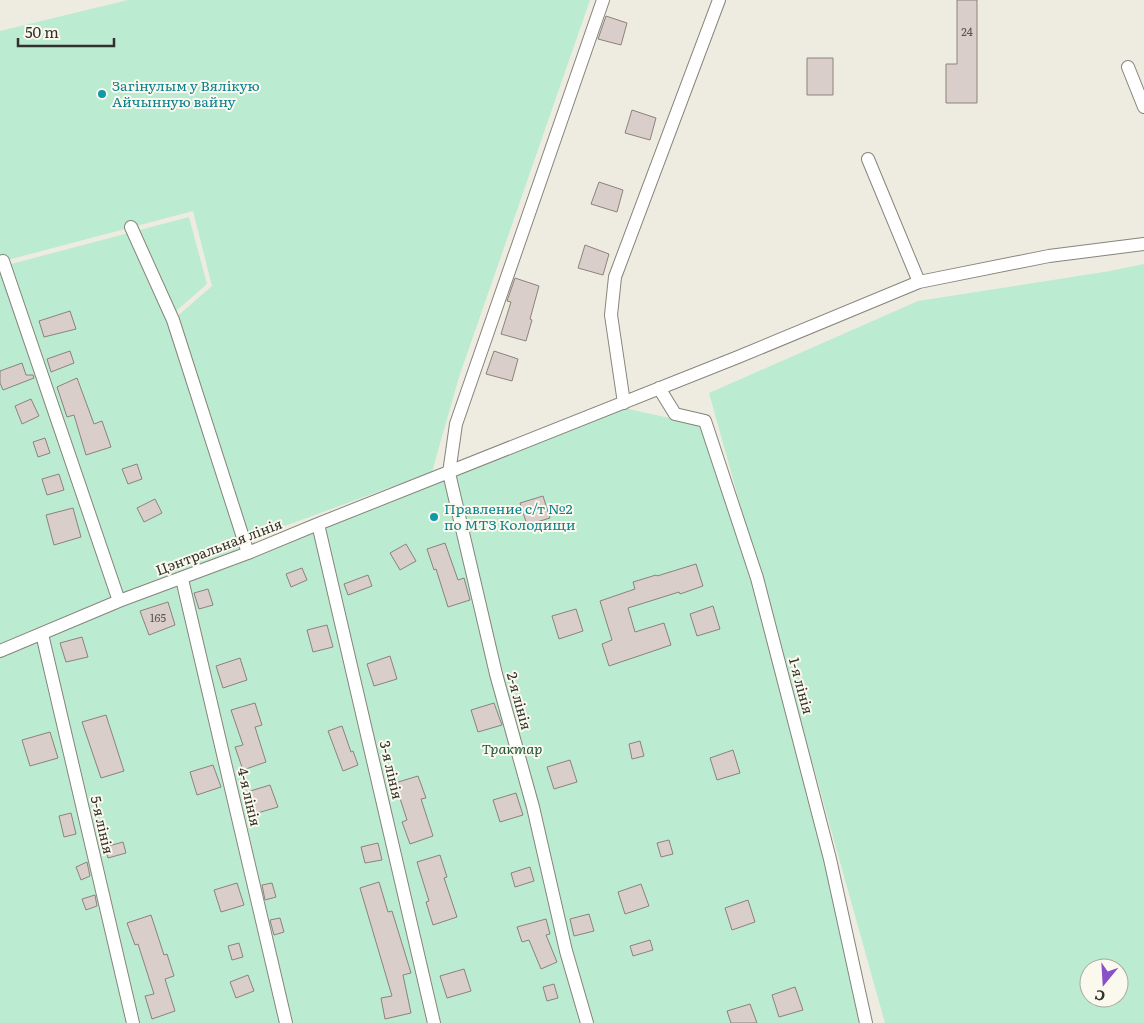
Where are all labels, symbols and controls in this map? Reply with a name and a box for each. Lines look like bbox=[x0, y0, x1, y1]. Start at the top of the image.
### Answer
scale bar bbox=[18, 15, 114, 47]
text: 50 m bbox=[25, 20, 59, 43]
house number: 24 bbox=[961, 23, 973, 39]
place label: Загінулым у Вялікую Айчынную вайну bbox=[112, 75, 260, 111]
marker: Загінулым у Вялікую Айчынную вайну bbox=[96, 88, 108, 100]
place label: Правление с/т №2 по МТЗ Колодищи bbox=[444, 498, 575, 534]
marker: Правление с/т №2 по МТЗ Колодищи bbox=[428, 511, 440, 523]
street label: Цэнтральная лінія bbox=[153, 513, 285, 579]
house number: 165 bbox=[150, 609, 166, 625]
street label: 1-я лінія bbox=[785, 655, 819, 716]
street label: 2-я лінія bbox=[503, 670, 537, 732]
street label: 3-я лінія bbox=[376, 738, 408, 801]
park label: Трактар bbox=[482, 738, 542, 758]
street label: 4-я лінія bbox=[233, 765, 266, 828]
street label: 5-я лінія bbox=[87, 794, 119, 856]
north arrow bbox=[1079, 958, 1129, 1008]
text: С bbox=[1092, 985, 1107, 1007]

